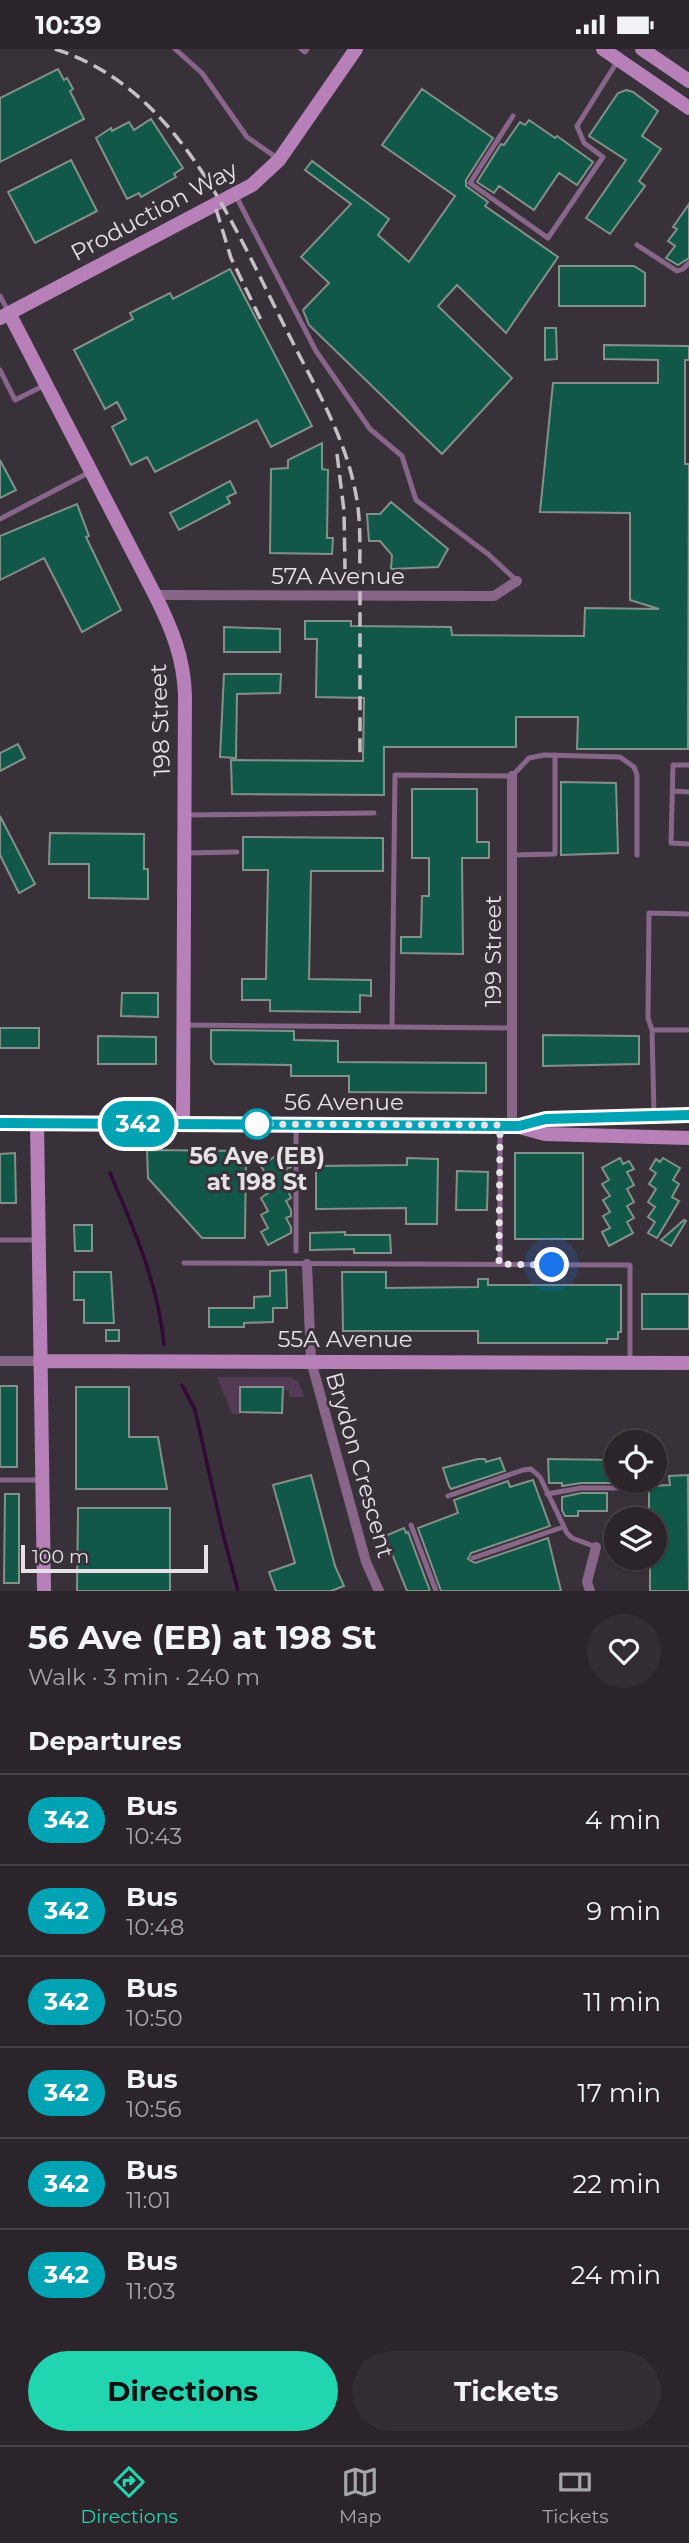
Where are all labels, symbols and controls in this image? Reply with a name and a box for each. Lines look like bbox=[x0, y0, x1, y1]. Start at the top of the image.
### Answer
text: 10:39 bbox=[35, 9, 102, 41]
street label: Production Way bbox=[66, 155, 243, 267]
street label: 57A Avenue bbox=[271, 562, 405, 590]
street label: 198 Street bbox=[144, 663, 176, 777]
street label: 199 Street bbox=[479, 895, 507, 1007]
street label: 56 Avenue bbox=[284, 1088, 404, 1116]
line badge: 342 bbox=[98, 1101, 178, 1147]
text: 342 bbox=[116, 1109, 160, 1138]
marker: 56 Ave (EB) at 198 St bbox=[242, 1109, 272, 1139]
place label: 56 Ave (EB) at 198 St bbox=[189, 1142, 325, 1196]
your location bbox=[534, 1247, 569, 1282]
street label: 55A Avenue bbox=[277, 1325, 413, 1353]
street label: Brydon Crescent bbox=[320, 1369, 400, 1561]
map controls bbox=[604, 1430, 667, 1570]
button: locate bbox=[604, 1430, 667, 1493]
button: layers bbox=[604, 1507, 667, 1570]
scale bar bbox=[21, 1542, 208, 1574]
text: 100 m bbox=[32, 1545, 89, 1568]
button: heart bbox=[587, 1614, 661, 1688]
text: 56 Ave (EB) at 198 St bbox=[28, 1617, 377, 1657]
text: Walk · 3 min · 240 m bbox=[28, 1663, 260, 1691]
text: Departures bbox=[28, 1725, 182, 1757]
text: Bus bbox=[126, 1790, 178, 1822]
text: 4 min bbox=[585, 1804, 661, 1836]
text: 342 bbox=[44, 1805, 89, 1834]
text: 10:43 bbox=[126, 1822, 182, 1850]
text: Bus bbox=[126, 1881, 178, 1913]
text: 9 min bbox=[586, 1895, 661, 1927]
text: 342 bbox=[44, 1896, 89, 1925]
text: 10:48 bbox=[126, 1913, 185, 1941]
text: Bus bbox=[126, 1972, 178, 2004]
text: 11 min bbox=[583, 1986, 661, 2018]
text: 342 bbox=[44, 1987, 89, 2016]
text: 10:50 bbox=[126, 2004, 183, 2032]
text: Bus bbox=[126, 2063, 178, 2095]
text: 17 min bbox=[577, 2077, 661, 2109]
text: 342 bbox=[44, 2078, 89, 2107]
text: 10:56 bbox=[126, 2095, 181, 2123]
text: Bus bbox=[126, 2154, 178, 2186]
text: 22 min bbox=[572, 2168, 661, 2200]
text: 342 bbox=[44, 2169, 89, 2198]
text: 11:01 bbox=[126, 2186, 171, 2214]
text: Bus bbox=[126, 2245, 178, 2277]
text: 24 min bbox=[571, 2259, 661, 2291]
text: 342 bbox=[44, 2260, 89, 2289]
text: 11:03 bbox=[126, 2277, 175, 2305]
button: Directions bbox=[28, 2351, 338, 2431]
button: Tickets bbox=[352, 2351, 661, 2431]
tab: Directions bbox=[81, 2463, 178, 2528]
tab: Map bbox=[339, 2463, 381, 2528]
tab: Tickets bbox=[542, 2463, 608, 2528]

